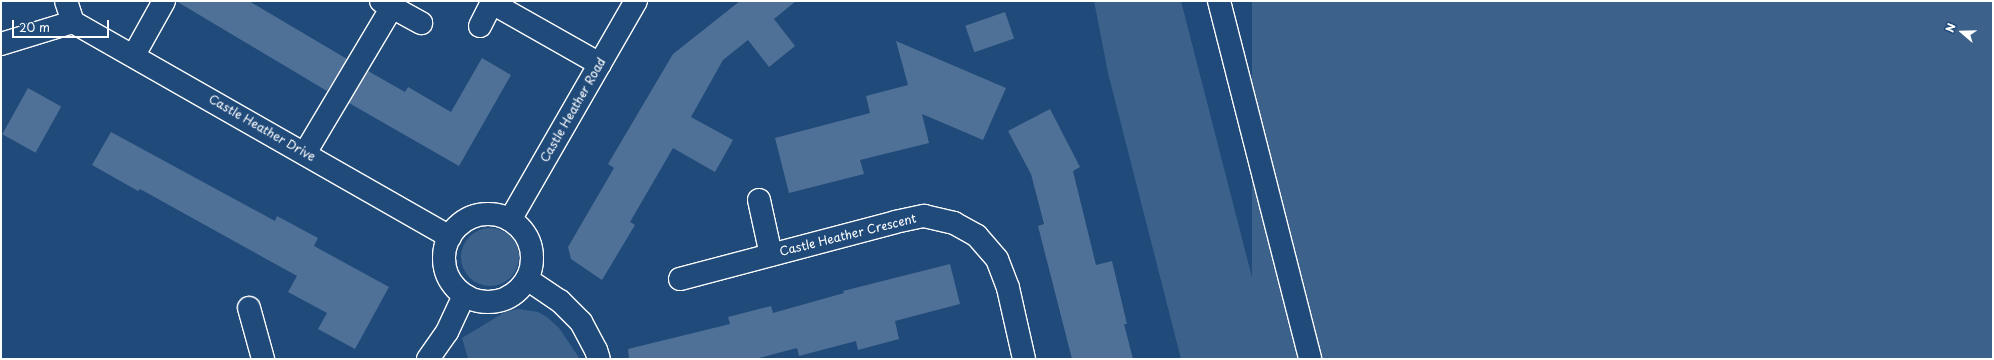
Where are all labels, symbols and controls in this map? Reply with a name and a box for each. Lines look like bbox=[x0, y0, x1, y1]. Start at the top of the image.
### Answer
scale bar bbox=[14, 12, 111, 38]
north arrow bbox=[1942, 12, 1982, 52]
text: 20 m bbox=[19, 18, 50, 36]
text: N bbox=[1941, 21, 1960, 35]
street label: Castle Heather Road bbox=[537, 54, 609, 166]
street label: Castle Heather Drive bbox=[206, 91, 318, 165]
street label: Castle Heather Crescent bbox=[778, 211, 918, 259]

